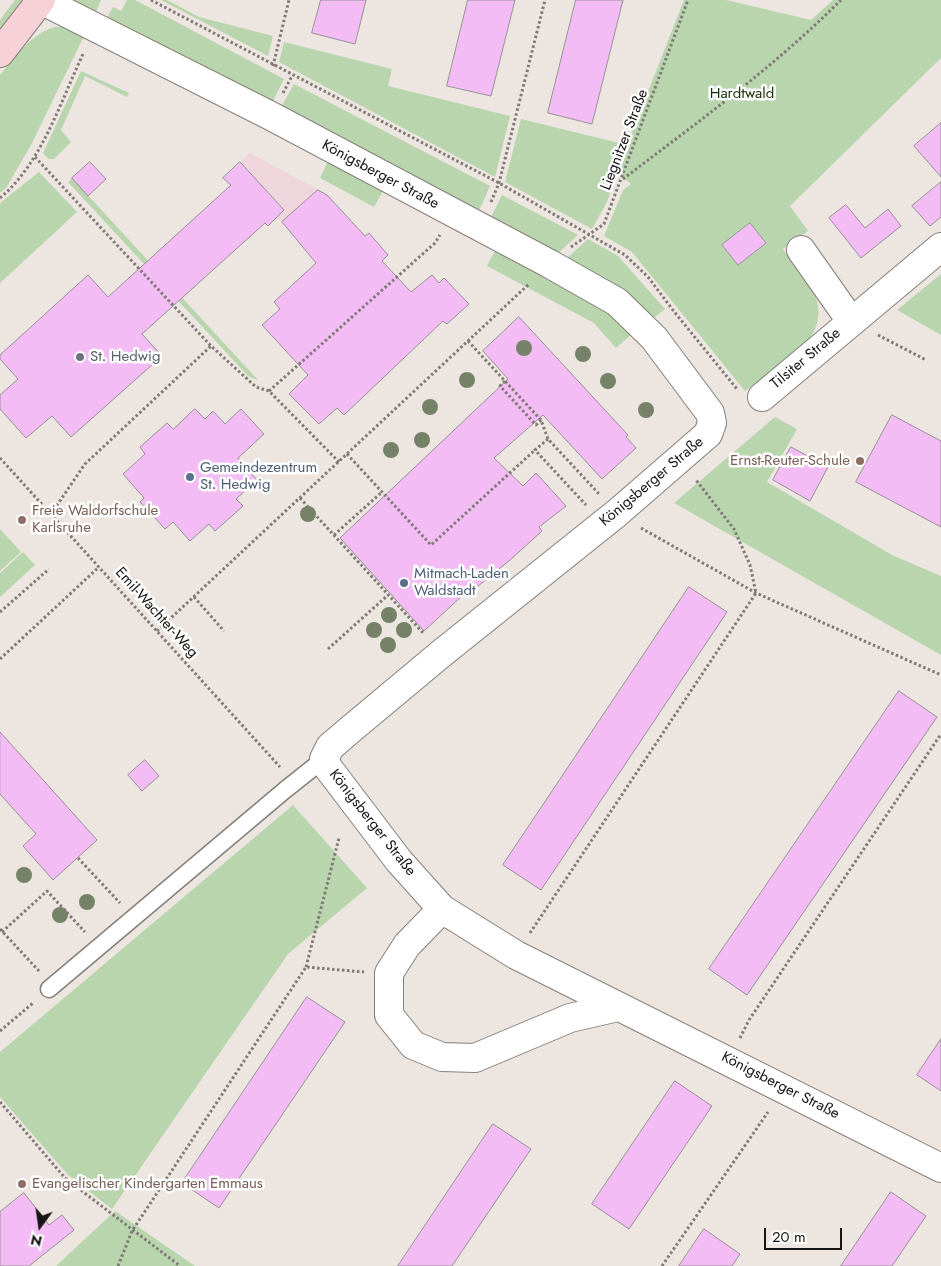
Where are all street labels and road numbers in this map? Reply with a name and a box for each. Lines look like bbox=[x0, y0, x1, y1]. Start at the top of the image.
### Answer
street label: Liegnitzer Straße bbox=[597, 87, 653, 193]
street label: Königsberger Straße bbox=[318, 137, 442, 213]
street label: Tilsiter Straße bbox=[767, 325, 845, 393]
street label: Königsberger Straße bbox=[596, 433, 708, 531]
street label: Emil-Wachter-Weg bbox=[111, 564, 201, 662]
street label: Königsberger Straße bbox=[325, 766, 419, 880]
street label: Königsberger Straße bbox=[718, 1048, 842, 1124]

